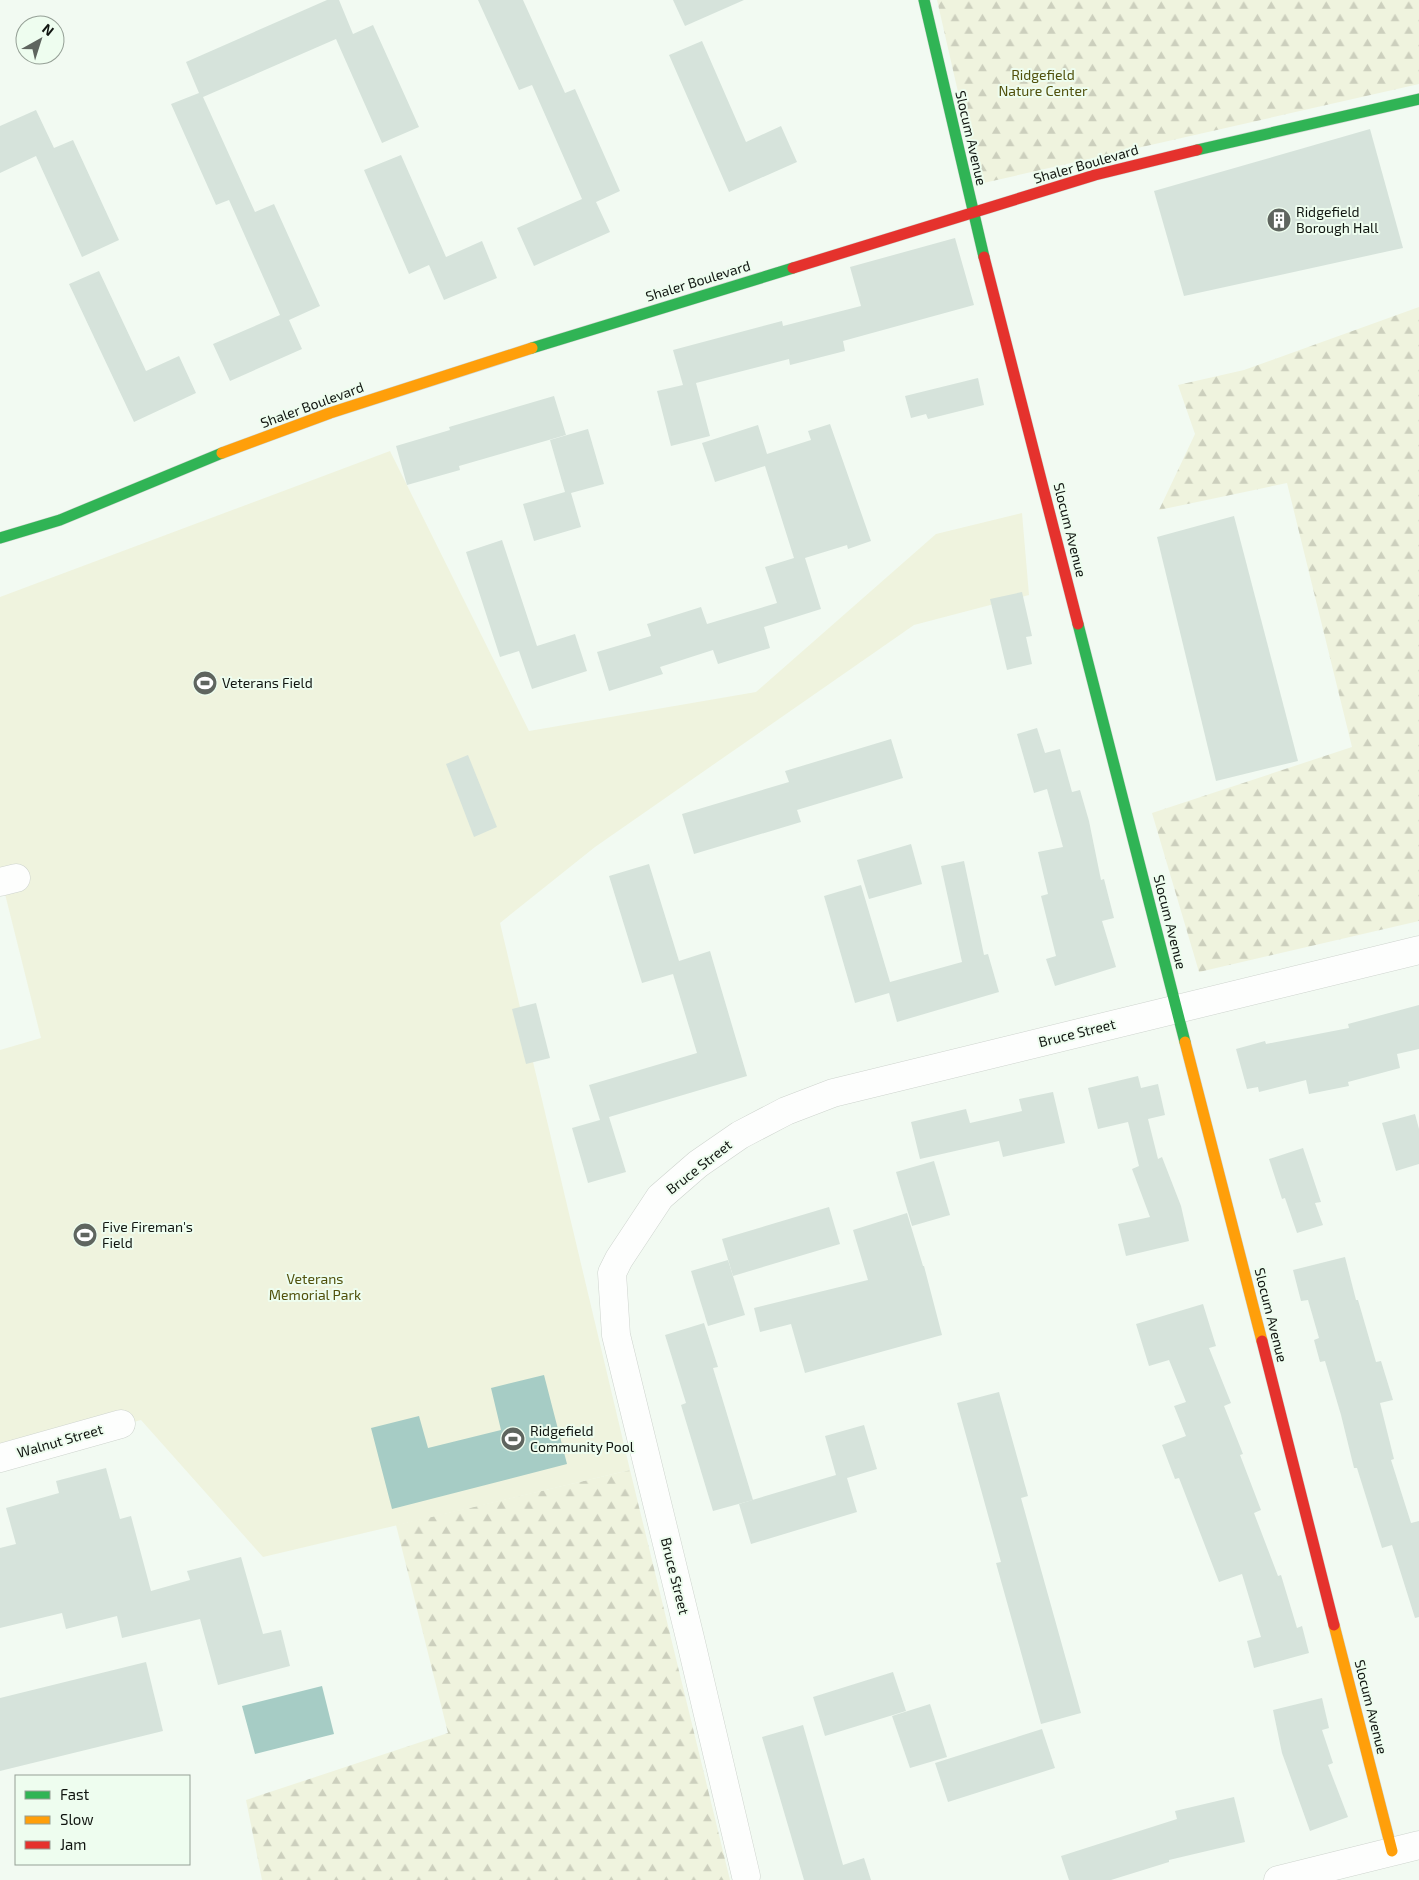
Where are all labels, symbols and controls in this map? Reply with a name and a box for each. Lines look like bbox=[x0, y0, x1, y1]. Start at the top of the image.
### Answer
north arrow bbox=[15, 15, 65, 65]
text: N bbox=[39, 20, 58, 39]
park label: Ridgefield Nature Center bbox=[998, 66, 1088, 99]
street label: Slocum Avenue bbox=[952, 89, 991, 187]
street label: Shaler Boulevard bbox=[1031, 140, 1140, 187]
place label: Ridgefield Borough Hall bbox=[1296, 203, 1379, 236]
building icon: Ridgefield Borough Hall bbox=[1266, 207, 1292, 233]
street label: Shaler Boulevard bbox=[643, 257, 752, 305]
street label: Shaler Boulevard bbox=[258, 378, 366, 431]
street label: Slocum Avenue bbox=[1051, 481, 1090, 579]
sports icon: Veterans Field bbox=[192, 670, 218, 696]
place label: Veterans Field bbox=[222, 674, 313, 691]
street label: Slocum Avenue bbox=[1151, 873, 1190, 971]
street label: Bruce Street bbox=[1037, 1015, 1117, 1050]
street label: Bruce Street bbox=[663, 1136, 735, 1197]
place label: Five Fireman's Field bbox=[102, 1218, 193, 1251]
sports icon: Five Fireman's Field bbox=[72, 1222, 98, 1248]
street label: Slocum Avenue bbox=[1252, 1266, 1291, 1364]
park label: Veterans Memorial Park bbox=[269, 1270, 361, 1303]
street label: Walnut Street bbox=[15, 1420, 105, 1461]
place label: Ridgefield Community Pool bbox=[530, 1422, 635, 1455]
sports icon: Ridgefield Community Pool bbox=[500, 1426, 526, 1452]
street label: Bruce Street bbox=[658, 1536, 693, 1616]
street label: Slocum Avenue bbox=[1352, 1658, 1391, 1756]
legend bbox=[15, 1775, 190, 1865]
text: Fast bbox=[60, 1785, 90, 1803]
text: Slow bbox=[60, 1810, 94, 1828]
text: Jam bbox=[60, 1835, 86, 1853]

